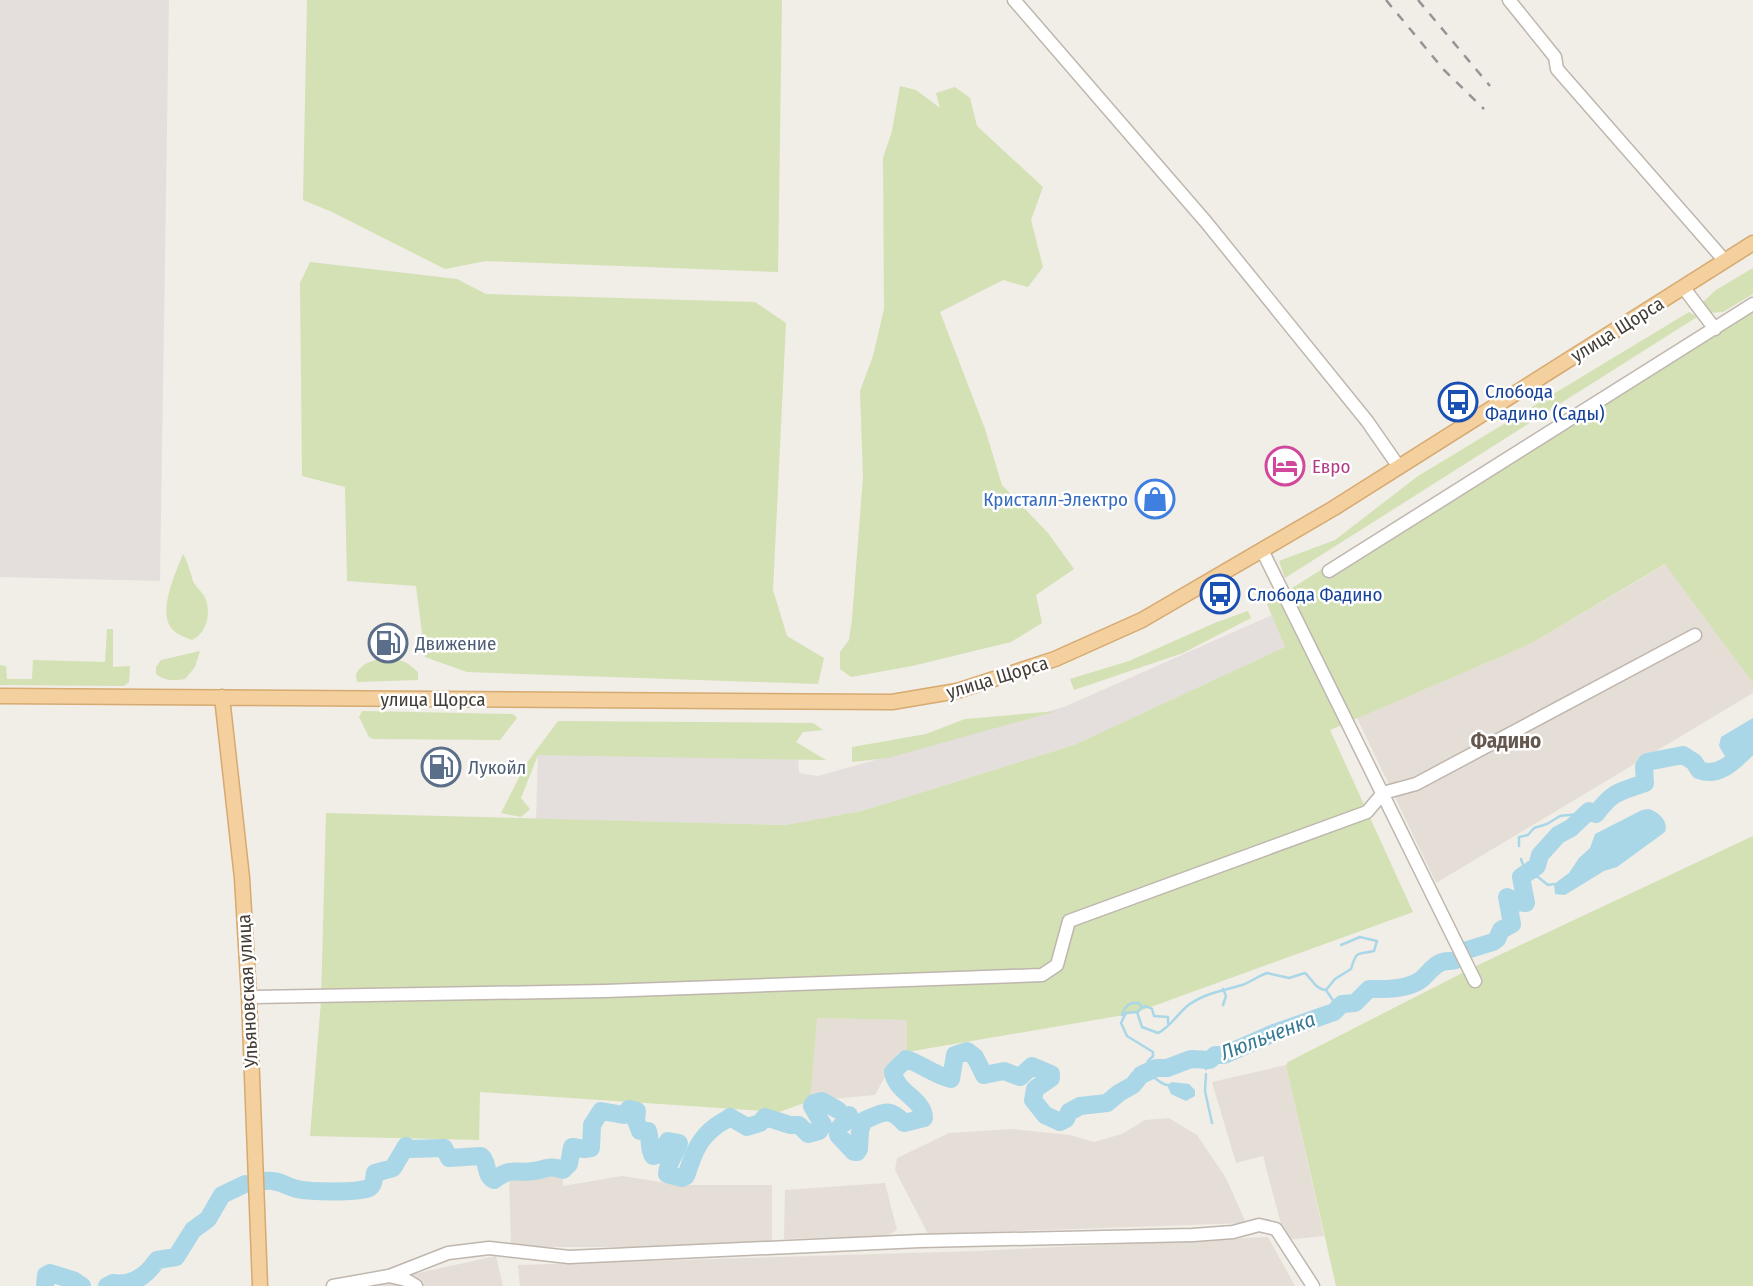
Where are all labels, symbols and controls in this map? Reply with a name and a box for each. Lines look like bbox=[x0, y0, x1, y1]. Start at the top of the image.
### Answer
street label: улица Щорса bbox=[1567, 292, 1668, 367]
place label: Слобода Фадино (Сады) bbox=[1485, 380, 1605, 425]
bus stop icon: Слобода Фадино (Сады) bbox=[1437, 381, 1479, 423]
hotel icon: Евро bbox=[1264, 445, 1306, 487]
place label: Евро bbox=[1312, 455, 1350, 478]
shop icon: Кристалл-Электро bbox=[1134, 478, 1176, 520]
place label: Кристалл-Электро bbox=[983, 488, 1128, 511]
bus stop icon: Слобода Фадино bbox=[1199, 573, 1241, 615]
place label: Слобода Фадино bbox=[1247, 583, 1382, 606]
fuel station icon: Движение bbox=[367, 622, 409, 664]
place label: Движение bbox=[414, 632, 496, 655]
street label: улица Щорса bbox=[943, 651, 1051, 704]
street label: улица Щорса bbox=[380, 688, 486, 711]
district label: Фадино bbox=[1471, 728, 1541, 754]
fuel station icon: Лукойл bbox=[420, 746, 462, 788]
place label: Лукойл bbox=[468, 756, 526, 779]
street label: Ульяновская улица bbox=[232, 914, 263, 1069]
water label: Люльченка bbox=[1216, 1006, 1319, 1066]

